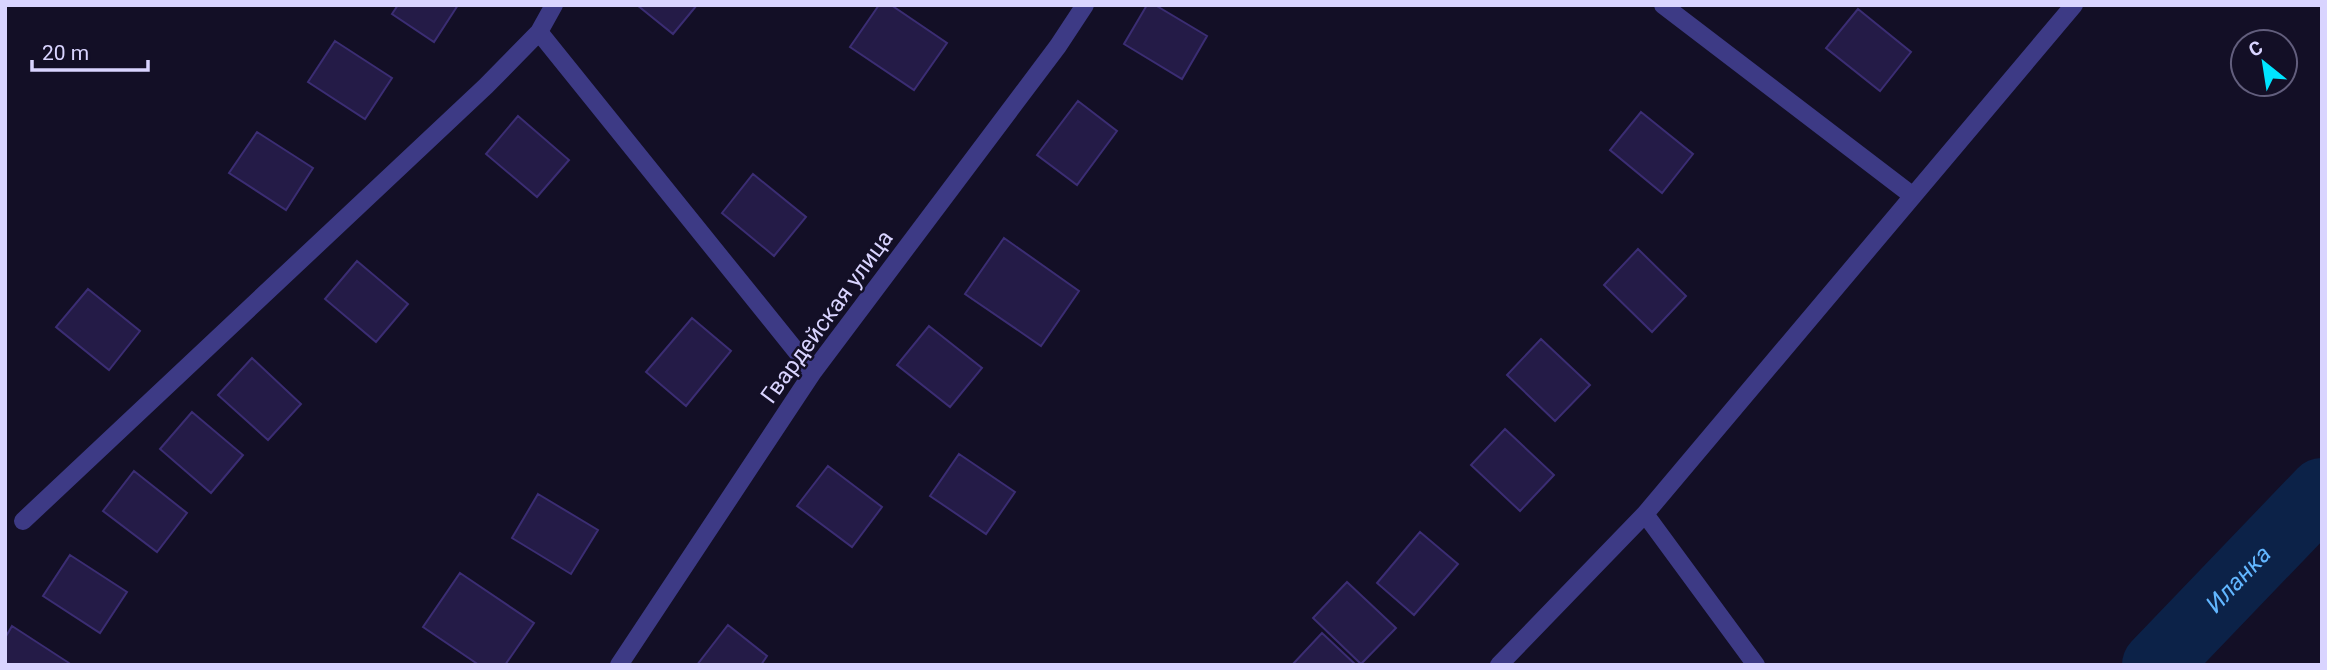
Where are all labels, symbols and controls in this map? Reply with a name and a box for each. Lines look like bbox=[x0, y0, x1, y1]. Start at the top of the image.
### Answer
scale bar bbox=[32, 28, 147, 72]
north arrow bbox=[2229, 28, 2299, 98]
text: С bbox=[2245, 36, 2267, 62]
text: 20 m bbox=[42, 41, 89, 65]
street label: Гвардейская улица bbox=[755, 225, 899, 409]
water label: Иланка bbox=[2200, 540, 2277, 618]

